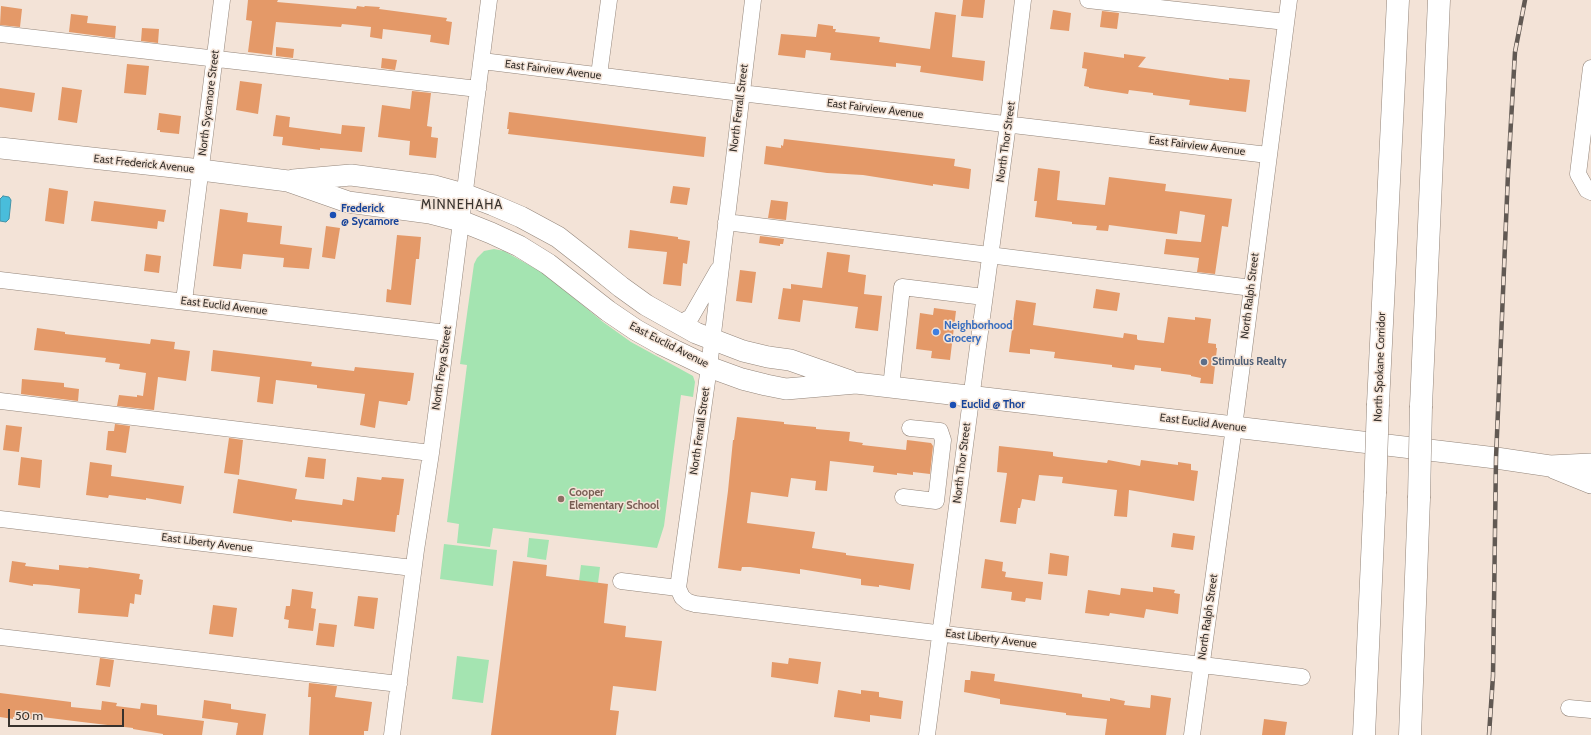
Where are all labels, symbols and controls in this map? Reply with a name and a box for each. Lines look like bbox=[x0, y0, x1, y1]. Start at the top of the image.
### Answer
street label: North Sycamore Street bbox=[196, 49, 222, 157]
street label: East Fairview Avenue bbox=[504, 58, 602, 82]
street label: North Ferrall Street bbox=[727, 63, 751, 153]
street label: East Fairview Avenue bbox=[826, 97, 924, 121]
street label: North Thor Street bbox=[994, 101, 1018, 183]
street label: East Fairview Avenue bbox=[1148, 134, 1246, 158]
street label: East Frederick Avenue bbox=[93, 152, 195, 176]
district label: MINNEHAHA bbox=[421, 197, 503, 213]
place label: Frederick @ Sycamore bbox=[341, 202, 399, 228]
marker: Frederick @ Sycamore bbox=[328, 210, 338, 220]
street label: North Ralph Street bbox=[1238, 252, 1262, 340]
street label: East Euclid Avenue bbox=[180, 294, 268, 318]
street label: North Spokane Corridor bbox=[1371, 312, 1389, 422]
street label: East Euclid Avenue bbox=[627, 319, 711, 371]
place label: Neighborhood Grocery bbox=[944, 319, 1013, 345]
street label: North Freya Street bbox=[430, 325, 454, 411]
marker: Neighborhood Grocery bbox=[931, 327, 941, 337]
place label: Stimulus Realty bbox=[1212, 355, 1287, 369]
marker: Stimulus Realty bbox=[1199, 357, 1209, 367]
street label: North Ferrall Street bbox=[687, 386, 713, 476]
place label: Euclid @ Thor bbox=[961, 398, 1025, 412]
marker: Euclid @ Thor bbox=[948, 400, 958, 410]
street label: East Euclid Avenue bbox=[1159, 411, 1247, 435]
street label: North Thor Street bbox=[950, 422, 974, 504]
place label: Cooper Elementary School bbox=[569, 486, 659, 512]
marker: Cooper Elementary School bbox=[556, 494, 566, 504]
street label: East Liberty Avenue bbox=[161, 531, 253, 555]
street label: North Ralph Street bbox=[1195, 573, 1221, 661]
street label: East Liberty Avenue bbox=[945, 627, 1037, 651]
scale bar bbox=[10, 701, 126, 727]
text: 50 m bbox=[15, 708, 43, 723]

